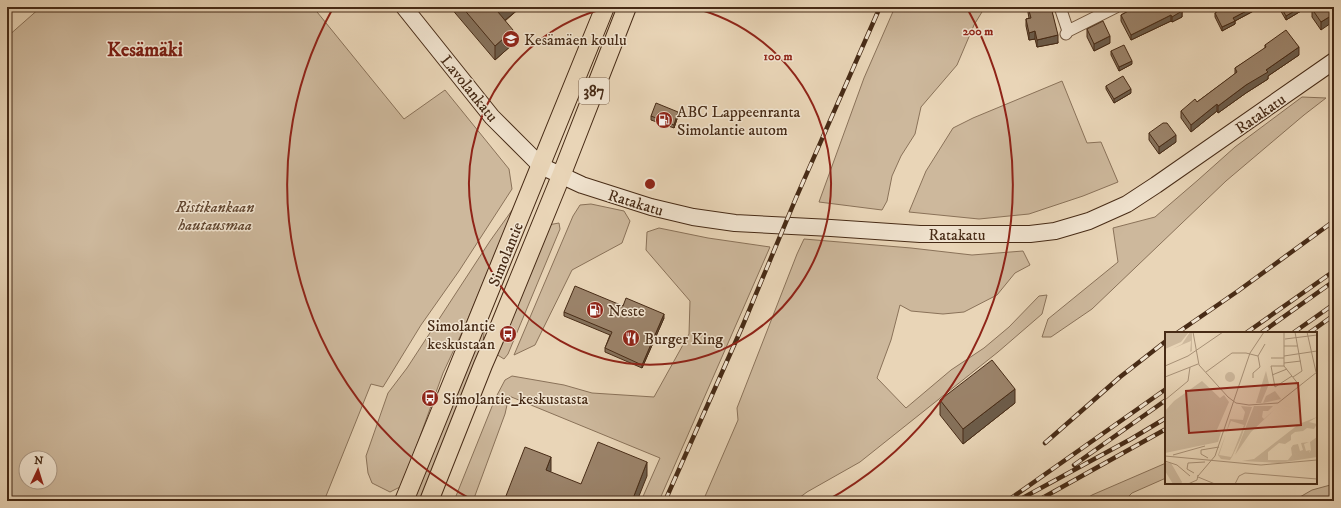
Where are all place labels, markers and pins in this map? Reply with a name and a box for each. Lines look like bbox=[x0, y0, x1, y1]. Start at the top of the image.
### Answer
school or university icon: Kesämäen koulu bbox=[501, 29, 521, 49]
place label: Kesämäen koulu bbox=[524, 30, 627, 50]
place label: ABC Lappeenranta Simolantie autom bbox=[677, 102, 801, 140]
fuel station icon: ABC Lappeenranta Simolantie autom bbox=[654, 110, 674, 130]
centre of rings bbox=[643, 177, 657, 191]
fuel station icon: Neste bbox=[585, 300, 605, 320]
place label: Neste bbox=[608, 301, 645, 321]
place label: Simolantie keskustaan bbox=[427, 316, 496, 354]
bus stop icon: Simolantie keskustaan bbox=[498, 324, 518, 344]
restaurant icon: Burger King bbox=[621, 328, 641, 348]
place label: Burger King bbox=[644, 329, 723, 349]
bus stop icon: Simolantie_keskustasta bbox=[420, 388, 440, 408]
place label: Simolantie_keskustasta bbox=[443, 389, 589, 409]

